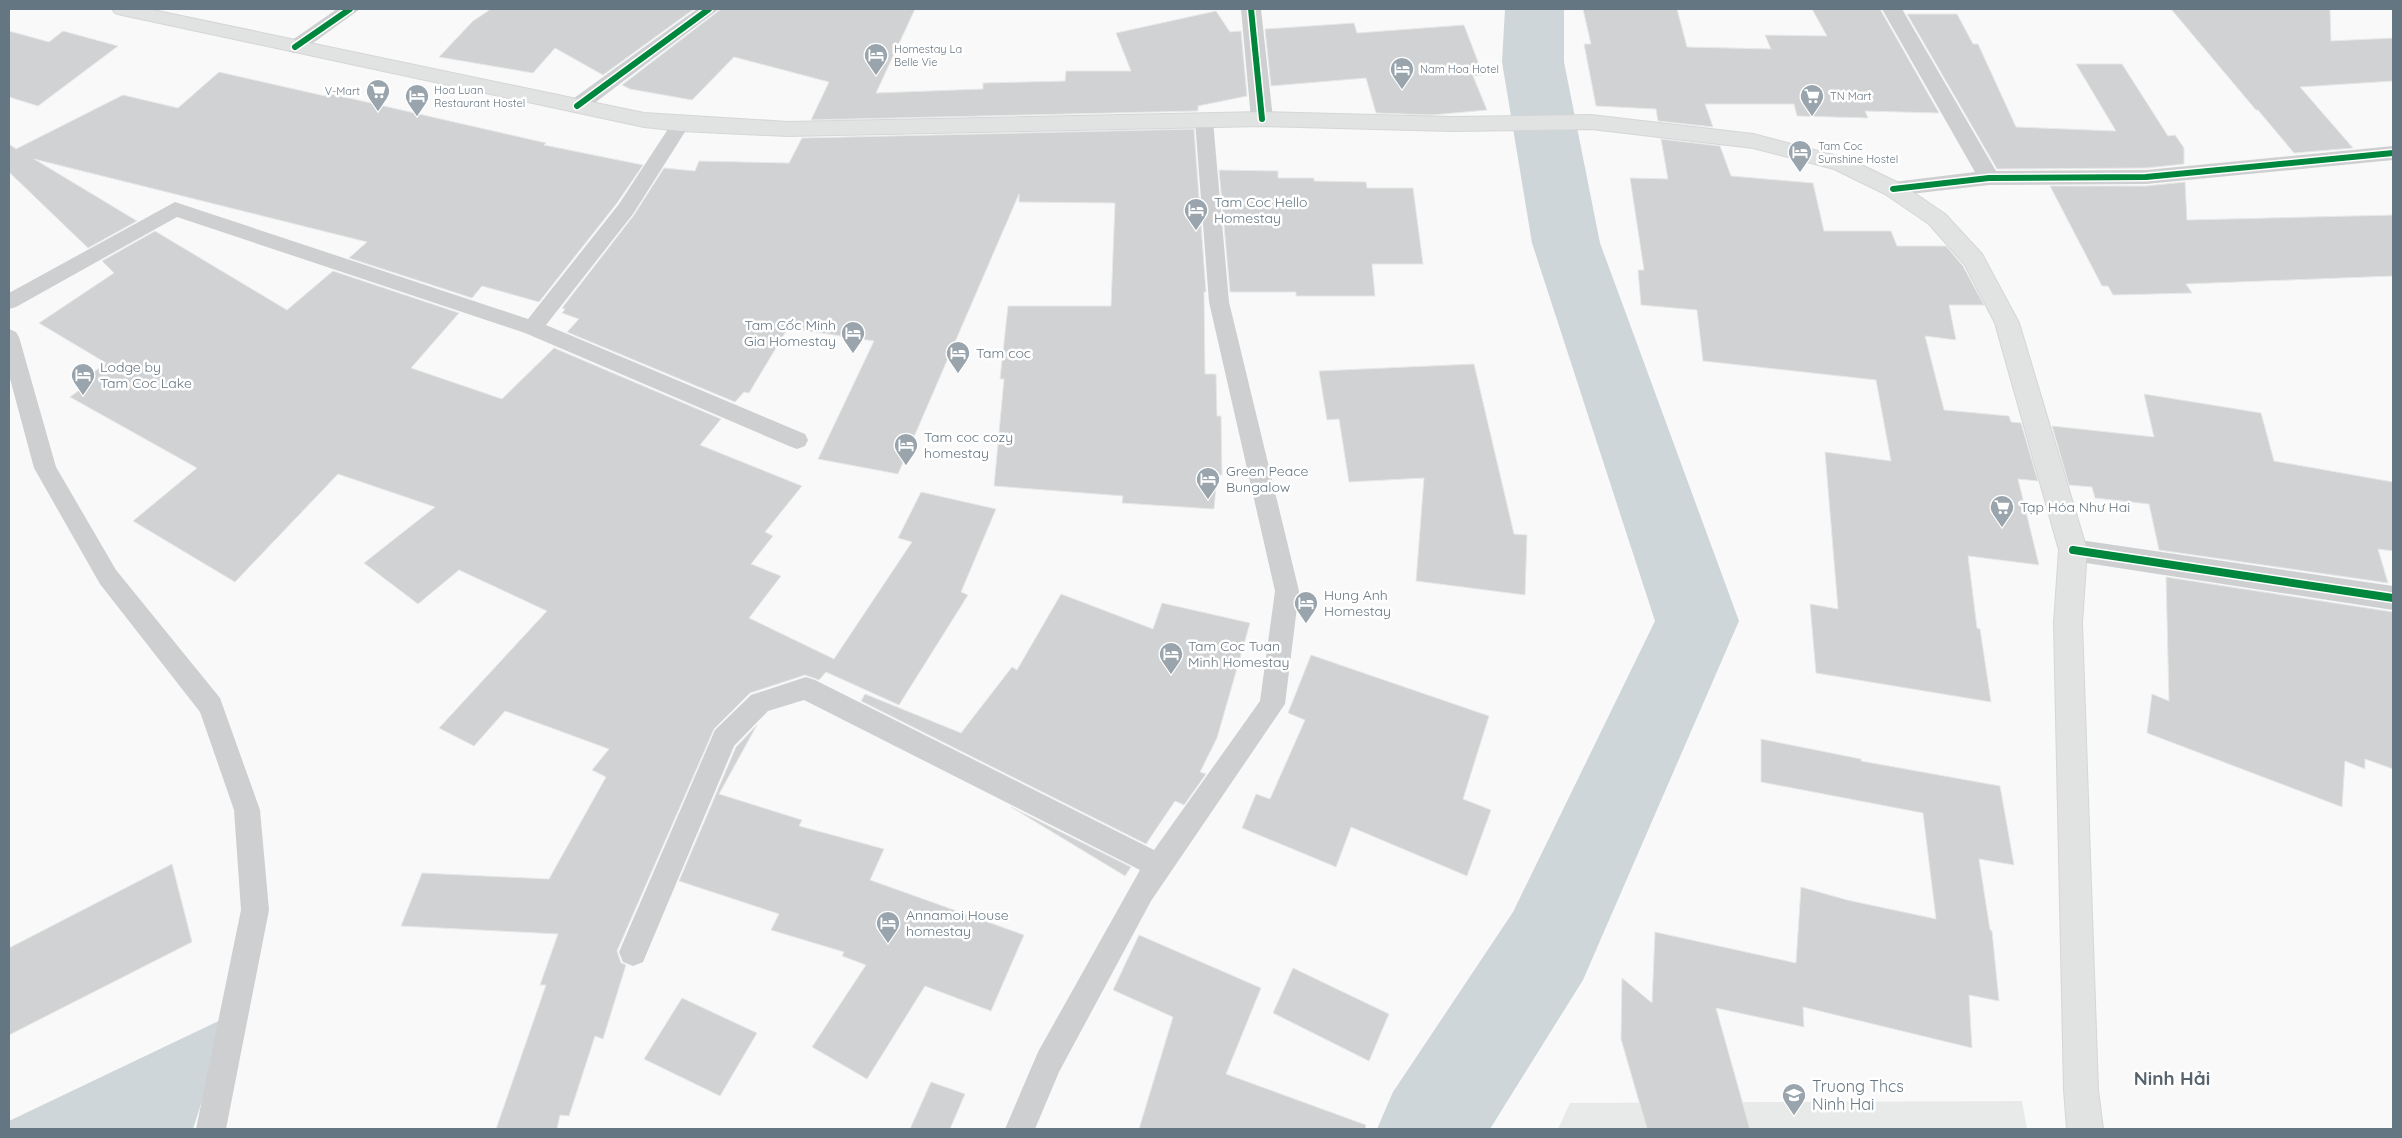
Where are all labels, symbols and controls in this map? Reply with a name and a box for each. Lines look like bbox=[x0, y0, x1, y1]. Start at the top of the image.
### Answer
hotel icon: Homestay La Belle Vie bbox=[863, 42, 889, 76]
place label: Homestay La Belle Vie bbox=[894, 42, 962, 69]
hotel icon: Nam Hoa Hotel bbox=[1389, 56, 1415, 90]
place label: Nam Hoa Hotel bbox=[1420, 62, 1499, 76]
supermarket icon: V-Mart bbox=[365, 78, 391, 112]
hotel icon: Hoa Luan Restaurant Hostel bbox=[404, 83, 430, 117]
place label: Hoa Luan Restaurant Hostel bbox=[434, 83, 525, 110]
supermarket icon: TN Mart bbox=[1799, 83, 1825, 117]
place label: V-Mart bbox=[325, 84, 360, 98]
place label: TN Mart bbox=[1830, 89, 1872, 103]
hotel icon: Tam Coc Sunshine Hostel bbox=[1787, 139, 1813, 173]
place label: Tam Coc Sunshine Hostel bbox=[1818, 139, 1898, 166]
place label: Tam Coc Hello Homestay bbox=[1214, 193, 1308, 227]
hotel icon: Tam Coc Hello Homestay bbox=[1183, 197, 1209, 231]
place label: Tam Cốc Minh Gia Homestay bbox=[744, 316, 836, 350]
hotel icon: Tam Cốc Minh Gia Homestay bbox=[840, 320, 866, 354]
hotel icon: Tam coc bbox=[945, 340, 971, 374]
place label: Tam coc bbox=[976, 344, 1031, 362]
place label: Lodge by Tam Coc Lake bbox=[100, 358, 192, 392]
hotel icon: Lodge by Tam Coc Lake bbox=[70, 362, 96, 396]
place label: Tam coc cozy homestay bbox=[924, 428, 1013, 462]
hotel icon: Tam coc cozy homestay bbox=[893, 432, 919, 466]
place label: Green Peace Bungalow bbox=[1226, 462, 1308, 496]
hotel icon: Green Peace Bungalow bbox=[1195, 466, 1221, 500]
supermarket icon: Tạp Hóa Như Hai bbox=[1989, 494, 2015, 528]
place label: Tạp Hóa Như Hai bbox=[2020, 498, 2130, 516]
place label: Hung Anh Homestay bbox=[1324, 586, 1391, 620]
hotel icon: Hung Anh Homestay bbox=[1293, 590, 1319, 624]
place label: Tam Coc Tuan Minh Homestay bbox=[1188, 637, 1289, 671]
hotel icon: Tam Coc Tuan Minh Homestay bbox=[1158, 641, 1184, 675]
place label: Annamoi House homestay bbox=[906, 906, 1009, 940]
hotel icon: Annamoi House homestay bbox=[875, 910, 901, 944]
district label: Ninh Hải bbox=[2134, 1066, 2210, 1090]
place label: Truong Thcs Ninh Hai bbox=[1812, 1076, 1904, 1114]
school or university icon: Truong Thcs Ninh Hai bbox=[1781, 1082, 1807, 1116]

